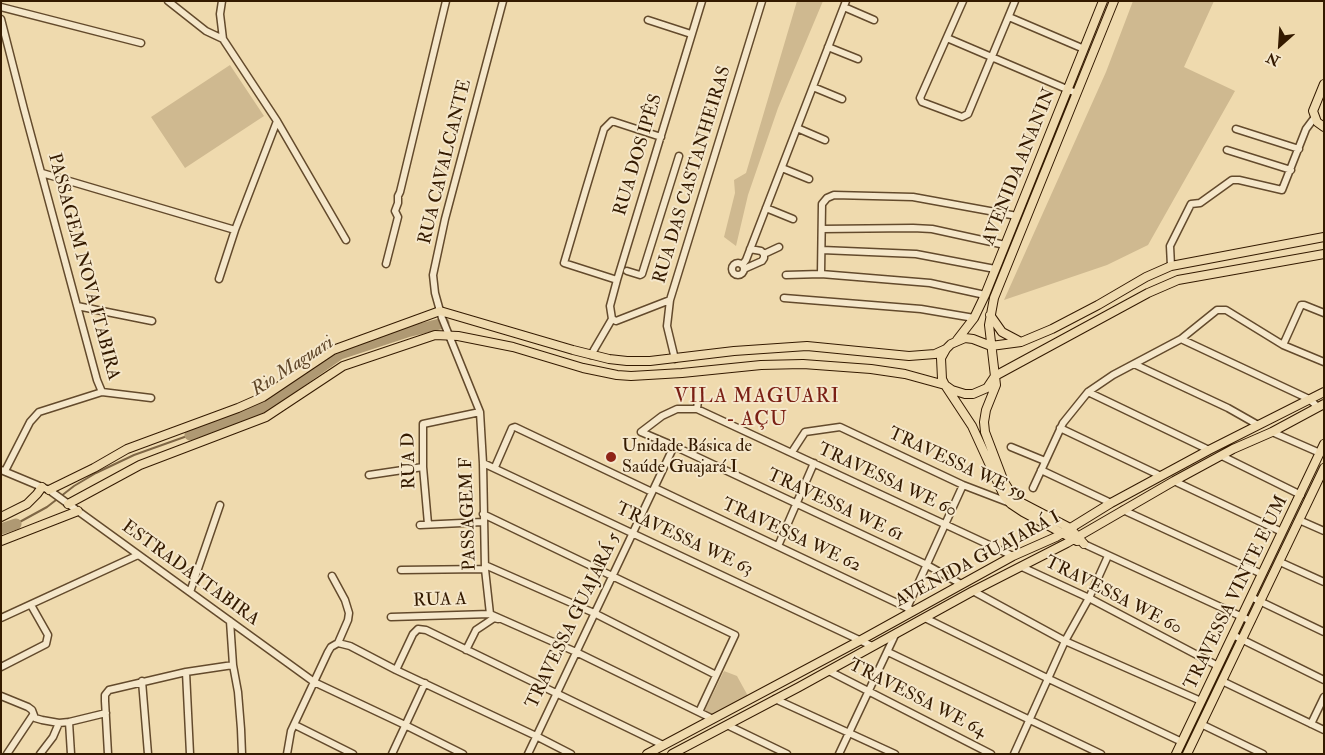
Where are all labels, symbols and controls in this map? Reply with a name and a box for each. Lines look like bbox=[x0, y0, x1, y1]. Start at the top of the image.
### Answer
north arrow bbox=[1255, 20, 1305, 70]
text: N bbox=[1264, 49, 1283, 69]
street label: RUA DAS CASTANHEIRAS bbox=[650, 64, 736, 286]
street label: RUA CAVALCANTE bbox=[415, 77, 477, 247]
street label: AVENIDA ANANIN bbox=[979, 85, 1061, 249]
street label: RUA DOS IPÊS bbox=[610, 92, 668, 218]
street label: PASSAGEM NOVA ITABIRA bbox=[42, 151, 124, 383]
water label: Rio Maguari bbox=[248, 332, 338, 402]
district label: VILA MAGUARI - AÇU bbox=[673, 386, 841, 433]
street label: TRAVESSA WE 59 bbox=[885, 424, 1029, 506]
street label: RUA D bbox=[399, 432, 421, 490]
place label: Unidade Básica de Saúde Guajará I bbox=[622, 436, 752, 478]
street label: TRAVESSA WE 60 bbox=[814, 439, 960, 523]
marker: Unidade Básica de Saúde Guajará I bbox=[604, 450, 618, 464]
street label: PASSAGEM F bbox=[456, 457, 482, 571]
street label: TRAVESSA WE 61 bbox=[763, 465, 907, 547]
street label: TRAVESSA VINTE E UM bbox=[1181, 493, 1293, 693]
street label: TRAVESSA WE 62 bbox=[718, 494, 864, 578]
street label: TRAVESSA WE 63 bbox=[612, 499, 756, 581]
street label: AVENIDA GUAJARÁ I bbox=[892, 507, 1064, 613]
street label: ESTRADA ITABIRA bbox=[117, 517, 263, 631]
street label: TRAVESSA GUAJARÁ 5 bbox=[522, 530, 626, 712]
street label: TRAVESSA WE 60 bbox=[1041, 552, 1185, 640]
street label: RUA A bbox=[413, 589, 467, 613]
street label: TRAVESSA WE 64 bbox=[845, 655, 989, 743]

